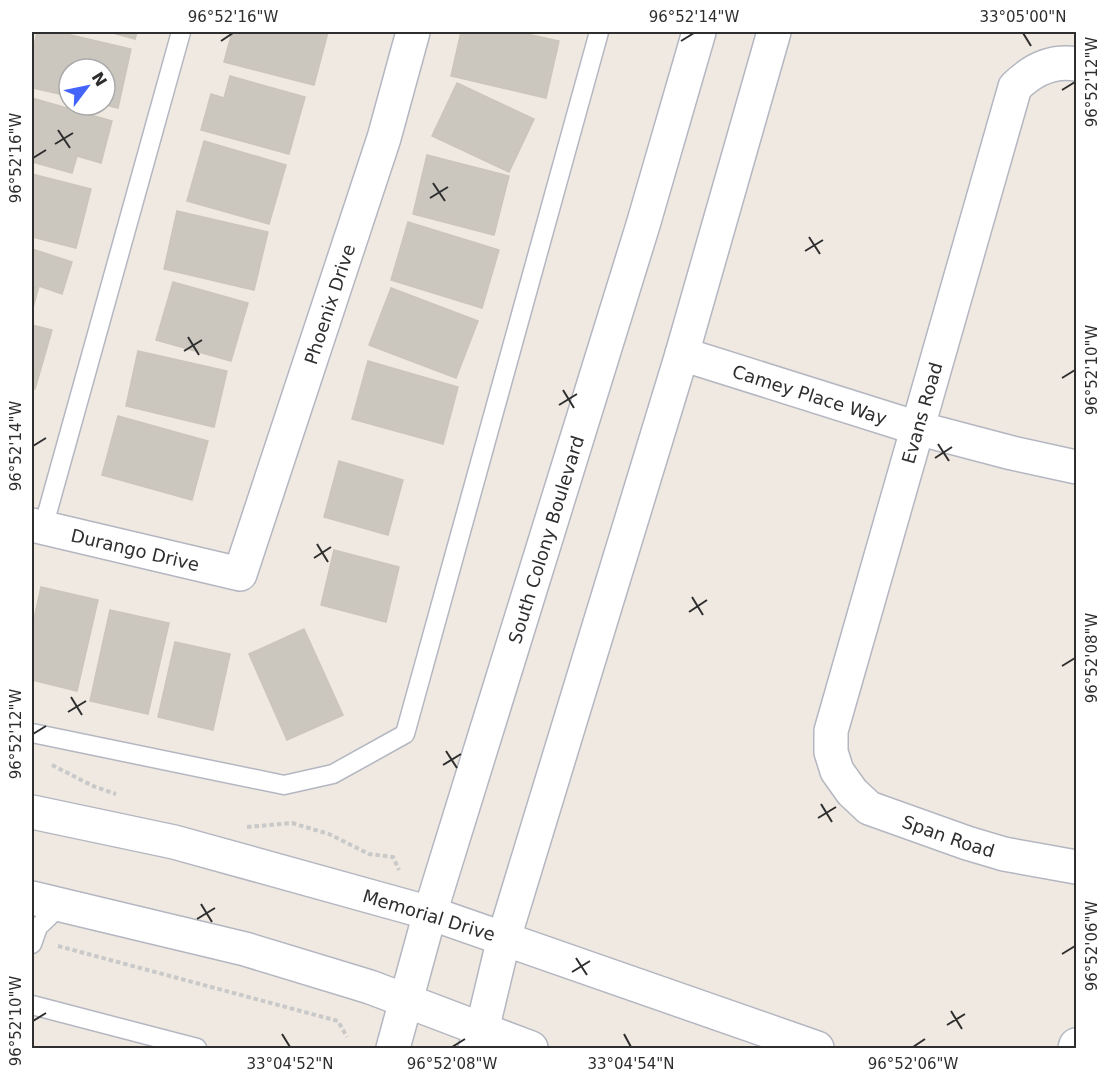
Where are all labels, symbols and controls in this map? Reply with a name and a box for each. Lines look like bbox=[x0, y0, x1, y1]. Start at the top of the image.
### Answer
text: 96°52'16"W bbox=[188, 8, 278, 26]
text: 96°52'14"W bbox=[649, 8, 739, 26]
text: 33°05'00"N bbox=[979, 8, 1067, 26]
text: 96°52'12"W bbox=[1083, 37, 1101, 127]
north arrow bbox=[57, 57, 117, 117]
text: N bbox=[88, 69, 111, 90]
text: 96°52'16"W bbox=[7, 113, 25, 203]
street label: Phoenix Drive bbox=[300, 241, 359, 367]
text: 96°52'10"W bbox=[1083, 325, 1101, 415]
street label: Camey Place Way bbox=[730, 360, 890, 428]
street label: Evans Road bbox=[897, 360, 947, 466]
text: 96°52'14"W bbox=[7, 401, 25, 491]
street label: South Colony Boulevard bbox=[504, 433, 588, 646]
street label: Durango Drive bbox=[69, 524, 202, 575]
text: 96°52'08"W bbox=[1083, 613, 1101, 703]
text: 96°52'12"W bbox=[7, 689, 25, 779]
street label: Span Road bbox=[899, 810, 997, 861]
street label: Memorial Drive bbox=[360, 885, 498, 945]
text: 96°52'06"W bbox=[1083, 901, 1101, 991]
text: 96°52'10"W bbox=[7, 976, 25, 1066]
text: 33°04'52"N bbox=[246, 1055, 334, 1073]
text: 96°52'08"W bbox=[407, 1055, 497, 1073]
text: 33°04'54"N bbox=[587, 1055, 675, 1073]
text: 96°52'06"W bbox=[868, 1055, 958, 1073]

